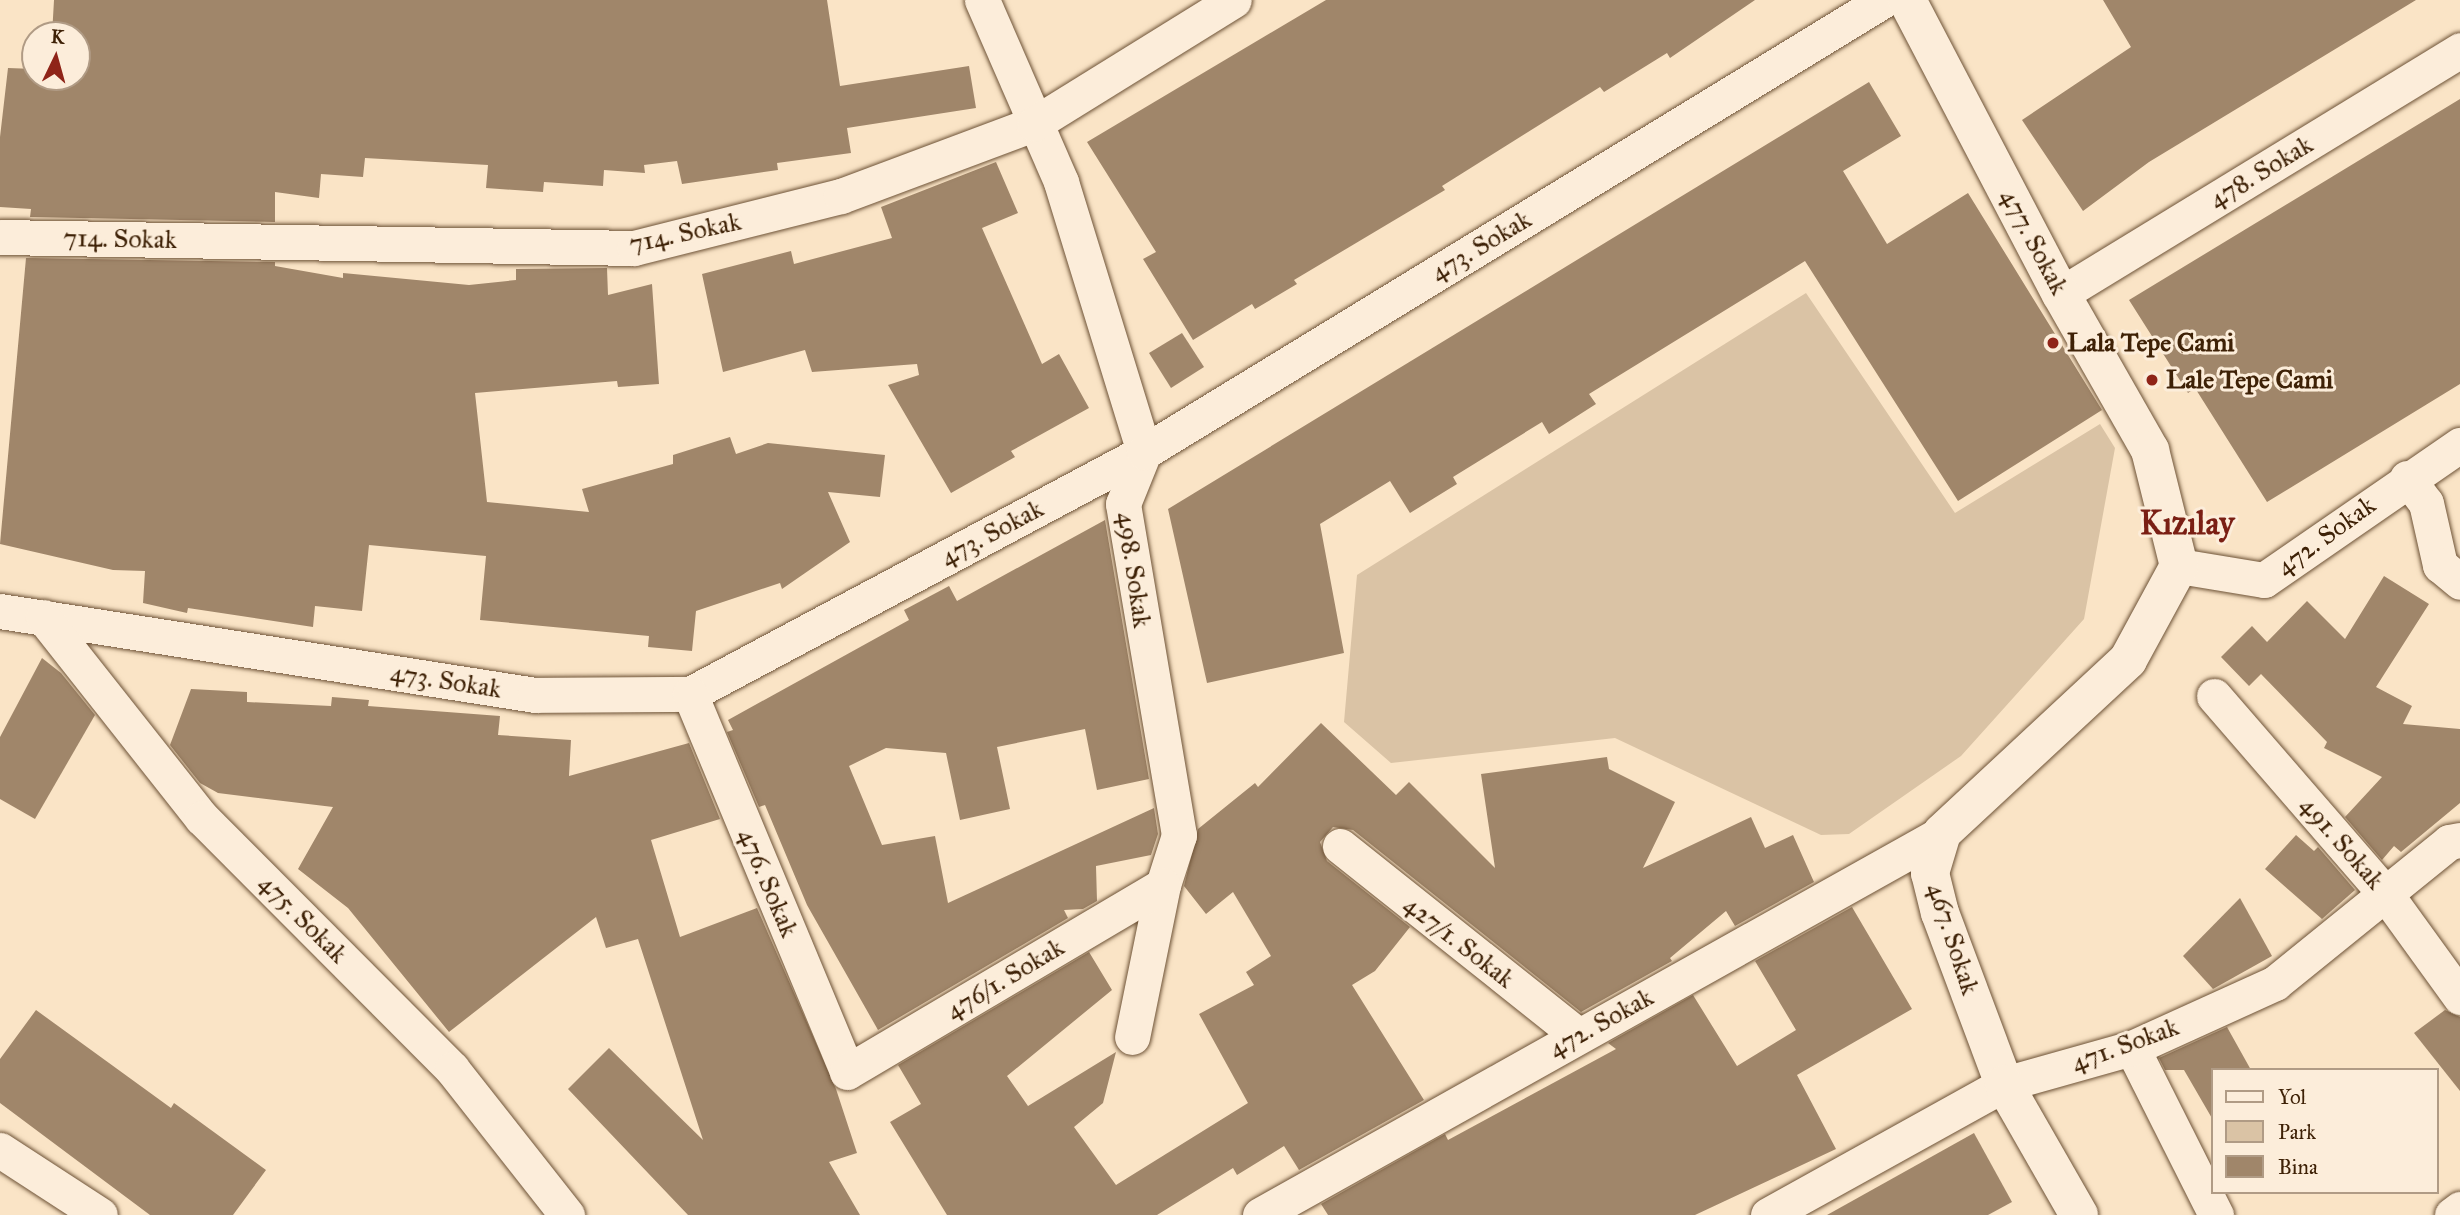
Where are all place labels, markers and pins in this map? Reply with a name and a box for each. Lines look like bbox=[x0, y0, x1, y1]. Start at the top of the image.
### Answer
place label: Lala Tepe Cami bbox=[2067, 327, 2234, 359]
marker: Lala Tepe Cami bbox=[2045, 335, 2061, 351]
place label: Lale Tepe Cami bbox=[2166, 364, 2333, 396]
marker: Lale Tepe Cami bbox=[2144, 372, 2160, 388]

